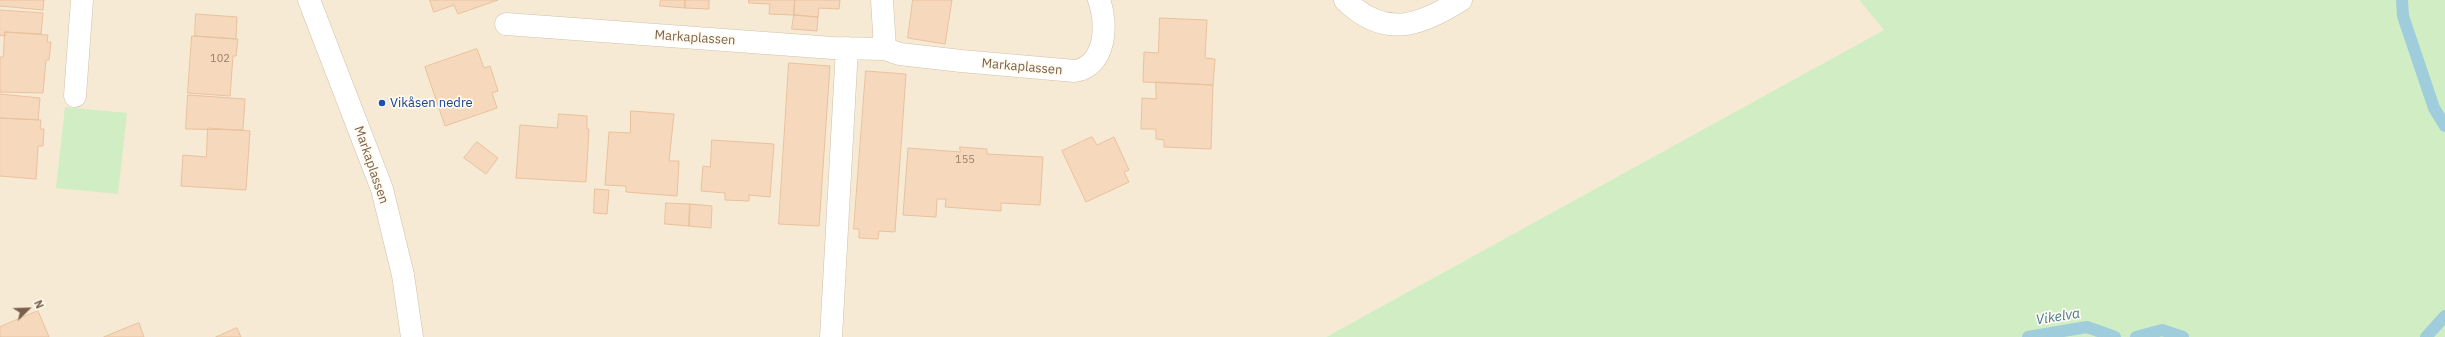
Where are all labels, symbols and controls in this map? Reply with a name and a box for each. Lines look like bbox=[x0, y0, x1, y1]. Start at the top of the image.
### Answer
street label: Markaplassen bbox=[654, 27, 736, 49]
house number: 102 bbox=[210, 52, 230, 66]
street label: Markaplassen bbox=[981, 56, 1063, 78]
place label: Vikåsen nedre bbox=[390, 95, 473, 111]
marker: Vikåsen nedre bbox=[377, 98, 387, 108]
street label: Markaplassen bbox=[350, 124, 392, 206]
house number: 155 bbox=[955, 153, 975, 167]
north arrow bbox=[8, 289, 48, 329]
text: N bbox=[31, 298, 47, 311]
water label: Vikelva bbox=[2035, 305, 2081, 329]

